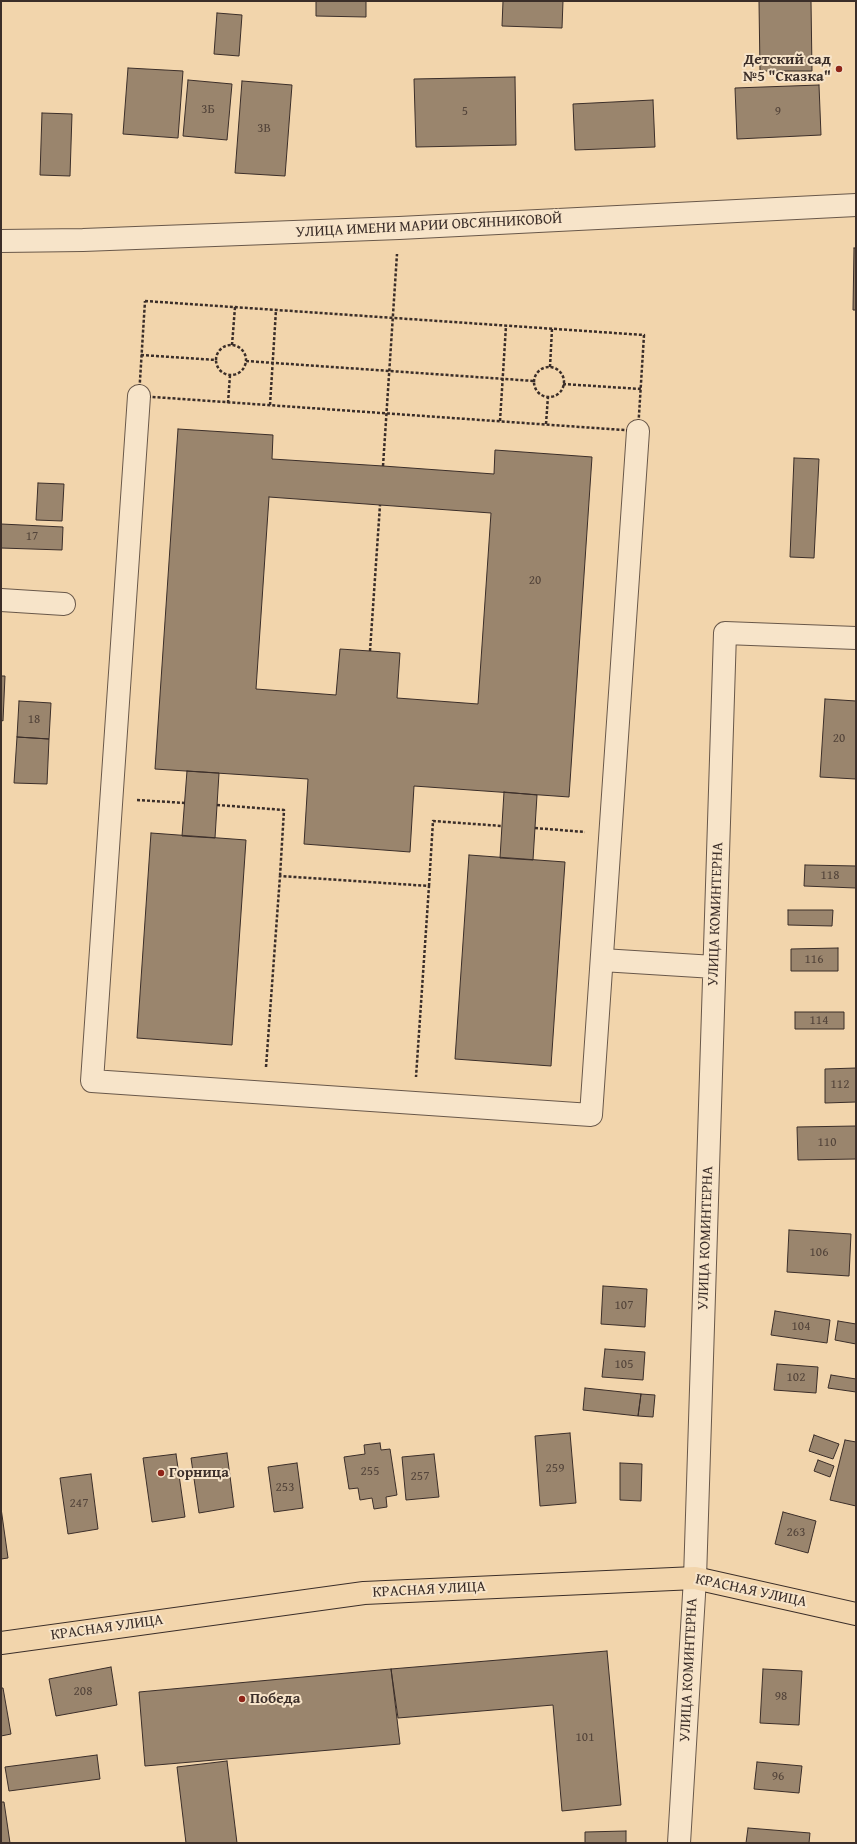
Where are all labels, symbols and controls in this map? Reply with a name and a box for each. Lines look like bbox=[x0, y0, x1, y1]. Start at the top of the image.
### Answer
place label: Детский сад №5 "Сказка" bbox=[742, 51, 831, 86]
marker: Детский сад №5 "Сказка" bbox=[834, 64, 844, 74]
house number: 3Б bbox=[201, 102, 215, 118]
house number: 5 bbox=[462, 104, 468, 120]
house number: 9 bbox=[775, 104, 781, 120]
house number: 3В bbox=[257, 121, 271, 137]
street label: УЛИЦА ИМЕНИ МАРИИ ОВСЯННИКОВОЙ bbox=[295, 210, 563, 242]
house number: 17 bbox=[26, 529, 38, 545]
house number: 20 bbox=[529, 573, 541, 589]
house number: 18 bbox=[28, 712, 40, 728]
house number: 20 bbox=[833, 731, 845, 747]
street label: УЛИЦА КОМИНТЕРНА bbox=[704, 842, 728, 986]
house number: 118 bbox=[821, 868, 839, 884]
house number: 116 bbox=[805, 952, 823, 968]
house number: 114 bbox=[810, 1013, 828, 1029]
house number: 112 bbox=[831, 1077, 849, 1093]
house number: 110 bbox=[818, 1135, 836, 1151]
street label: УЛИЦА КОМИНТЕРНА bbox=[694, 1166, 718, 1310]
house number: 106 bbox=[810, 1245, 828, 1261]
house number: 107 bbox=[615, 1298, 633, 1314]
house number: 104 bbox=[792, 1319, 810, 1335]
house number: 105 bbox=[615, 1357, 633, 1373]
house number: 102 bbox=[787, 1370, 805, 1386]
house number: 259 bbox=[546, 1461, 564, 1477]
place label: Горница bbox=[169, 1464, 229, 1482]
house number: 255 bbox=[361, 1464, 379, 1480]
marker: Горница bbox=[156, 1468, 166, 1478]
house number: 257 bbox=[411, 1469, 429, 1485]
house number: 253 bbox=[276, 1480, 294, 1496]
house number: 247 bbox=[70, 1496, 88, 1512]
house number: 263 bbox=[787, 1525, 805, 1541]
street label: КРАСНАЯ УЛИЦА bbox=[694, 1570, 808, 1612]
street label: КРАСНАЯ УЛИЦА bbox=[372, 1578, 486, 1602]
street label: УЛИЦА КОМИНТЕРНА bbox=[676, 1598, 702, 1742]
street label: КРАСНАЯ УЛИЦА bbox=[50, 1611, 164, 1645]
house number: 208 bbox=[74, 1684, 92, 1700]
house number: 98 bbox=[775, 1689, 787, 1705]
place label: Победа bbox=[250, 1690, 300, 1708]
marker: Победа bbox=[237, 1694, 247, 1704]
house number: 101 bbox=[576, 1730, 594, 1746]
house number: 96 bbox=[772, 1769, 784, 1785]

